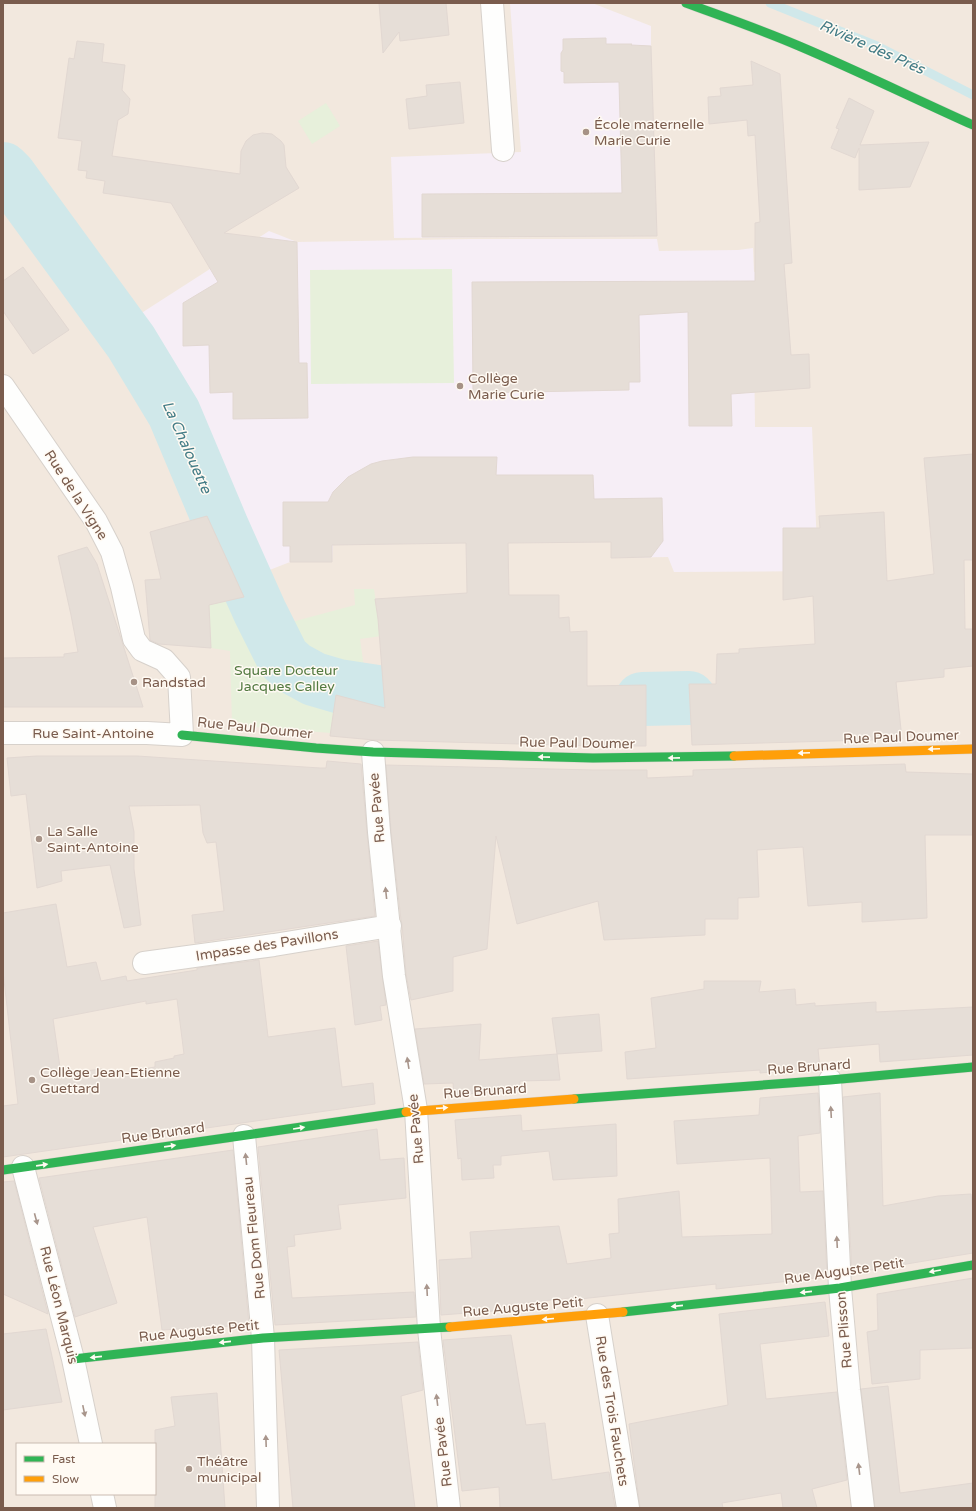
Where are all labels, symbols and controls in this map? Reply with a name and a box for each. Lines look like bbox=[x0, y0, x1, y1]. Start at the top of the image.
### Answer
water label: Rivière des Prés bbox=[817, 16, 929, 79]
place label: École maternelle Marie Curie bbox=[594, 116, 704, 149]
marker: École maternelle Marie Curie bbox=[581, 127, 591, 137]
place label: Collège Marie Curie bbox=[468, 370, 545, 403]
marker: Collège Marie Curie bbox=[455, 381, 465, 391]
water label: La Chalouette bbox=[159, 398, 216, 497]
street label: Rue de la Vigne bbox=[41, 447, 111, 543]
park label: Square Docteur Jacques Calley bbox=[234, 662, 339, 695]
place label: Randstad bbox=[142, 674, 206, 691]
marker: Randstad bbox=[129, 677, 139, 687]
street label: Rue Paul Doumer bbox=[196, 713, 314, 743]
street label: Rue Saint-Antoine bbox=[32, 725, 154, 742]
street label: Rue Paul Doumer bbox=[843, 726, 960, 748]
street label: Rue Paul Doumer bbox=[519, 733, 636, 753]
one-way arrow bbox=[927, 746, 940, 752]
one-way arrow bbox=[798, 750, 810, 757]
one-way arrow bbox=[537, 754, 550, 760]
one-way arrow bbox=[667, 755, 680, 761]
street label: Rue Pavée bbox=[365, 772, 389, 844]
place label: La Salle Saint-Antoine bbox=[47, 823, 139, 856]
marker: La Salle Saint-Antoine bbox=[34, 834, 44, 844]
one-way arrow bbox=[383, 887, 389, 899]
street label: Impasse des Pavillons bbox=[195, 925, 340, 965]
street label: Rue Brunard bbox=[767, 1056, 851, 1078]
one-way arrow bbox=[405, 1057, 411, 1069]
place label: Collège Jean-Etienne Guettard bbox=[40, 1064, 180, 1097]
marker: Collège Jean-Etienne Guettard bbox=[27, 1075, 37, 1085]
street label: Rue Brunard bbox=[443, 1080, 527, 1102]
street label: Rue Pavée bbox=[404, 1093, 428, 1165]
one-way arrow bbox=[436, 1104, 448, 1111]
one-way arrow bbox=[828, 1106, 835, 1118]
street label: Rue Brunard bbox=[120, 1119, 206, 1147]
one-way arrow bbox=[293, 1124, 305, 1130]
one-way arrow bbox=[164, 1143, 176, 1149]
one-way arrow bbox=[243, 1153, 249, 1165]
one-way arrow bbox=[36, 1162, 48, 1168]
street label: Rue Dom Fleureau bbox=[239, 1176, 269, 1300]
one-way arrow bbox=[33, 1213, 39, 1225]
one-way arrow bbox=[834, 1236, 841, 1248]
street label: Rue Léon Marquis bbox=[36, 1244, 82, 1366]
street label: Rue Auguste Petit bbox=[783, 1254, 906, 1288]
one-way arrow bbox=[928, 1269, 941, 1275]
one-way arrow bbox=[423, 1284, 430, 1296]
one-way arrow bbox=[800, 1289, 812, 1295]
street label: Rue Plisson bbox=[832, 1291, 856, 1369]
street label: Rue Auguste Petit bbox=[462, 1293, 585, 1321]
one-way arrow bbox=[671, 1303, 683, 1309]
street label: Rue Auguste Petit bbox=[138, 1316, 261, 1346]
one-way arrow bbox=[542, 1316, 554, 1322]
street label: Rue des Trois Fauchets bbox=[592, 1335, 632, 1488]
one-way arrow bbox=[219, 1339, 231, 1345]
one-way arrow bbox=[89, 1353, 102, 1360]
one-way arrow bbox=[434, 1394, 440, 1406]
one-way arrow bbox=[81, 1405, 87, 1417]
street label: Rue Pavée bbox=[430, 1416, 456, 1488]
one-way arrow bbox=[263, 1434, 269, 1447]
legend bbox=[16, 1443, 156, 1495]
text: Fast bbox=[52, 1452, 76, 1466]
place label: Théâtre municipal bbox=[197, 1453, 261, 1486]
one-way arrow bbox=[855, 1463, 862, 1475]
marker: Théâtre municipal bbox=[184, 1464, 194, 1474]
text: Slow bbox=[52, 1472, 79, 1486]

